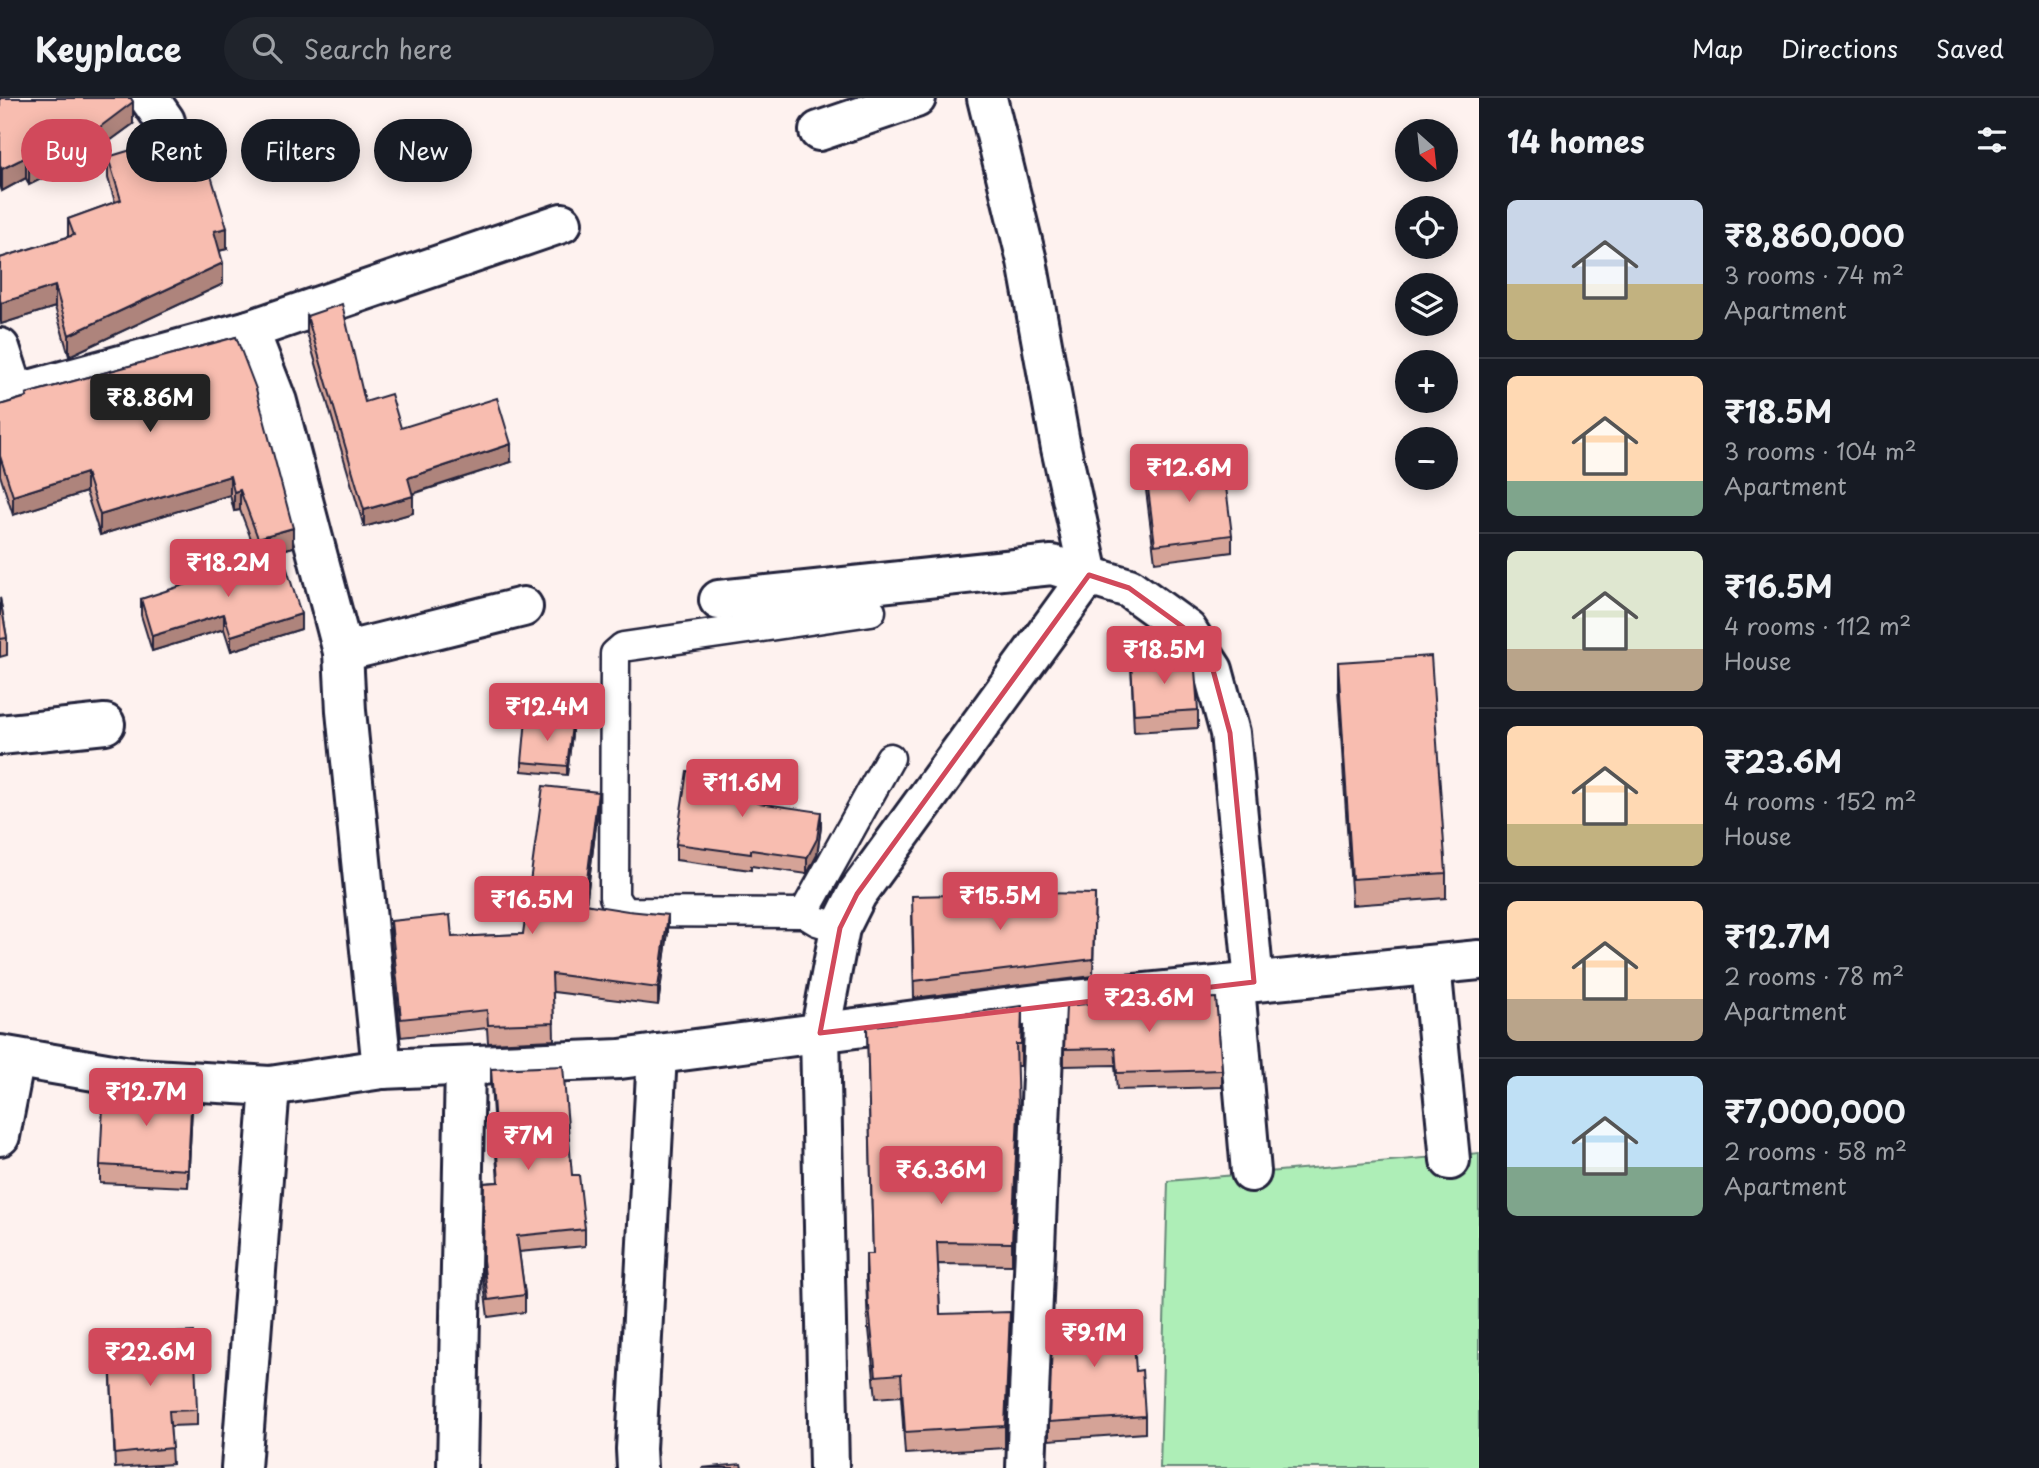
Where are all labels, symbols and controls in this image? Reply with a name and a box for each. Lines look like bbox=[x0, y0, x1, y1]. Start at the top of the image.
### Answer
search box bbox=[224, 17, 714, 80]
text: Keyplace bbox=[35, 23, 182, 73]
icon: search bbox=[248, 29, 286, 67]
text: Search here bbox=[304, 29, 452, 68]
text: Map bbox=[1692, 30, 1743, 66]
text: Directions bbox=[1781, 30, 1898, 66]
text: Saved bbox=[1936, 30, 2004, 66]
text: 14 homes bbox=[1507, 118, 1645, 163]
chip: Buy bbox=[21, 119, 112, 182]
chip: Rent bbox=[126, 119, 227, 182]
chip: Filters bbox=[241, 119, 360, 182]
chip: New bbox=[374, 119, 472, 182]
north arrow bbox=[1395, 119, 1458, 182]
map controls bbox=[1395, 119, 1458, 490]
icon: filters bbox=[1973, 121, 2011, 159]
button: locate bbox=[1395, 196, 1458, 259]
text: ₹8,860,000 bbox=[1724, 212, 1905, 257]
icon: home bbox=[1563, 228, 1647, 312]
text: 3 rooms · 74 m² bbox=[1724, 257, 1904, 292]
button: layers bbox=[1395, 273, 1458, 336]
text: Apartment bbox=[1724, 292, 1847, 327]
button: + bbox=[1395, 350, 1458, 413]
pin: ₹8.86M bbox=[93, 374, 207, 434]
text: ₹8.86M bbox=[106, 379, 194, 414]
text: ₹18.5M bbox=[1724, 388, 1832, 433]
icon: home bbox=[1563, 404, 1647, 488]
button: − bbox=[1395, 427, 1458, 490]
text: 3 rooms · 104 m² bbox=[1724, 433, 1917, 468]
pin: ₹12.6M bbox=[1132, 444, 1246, 504]
text: ₹12.6M bbox=[1146, 449, 1232, 484]
text: Apartment bbox=[1724, 468, 1847, 503]
pin: ₹18.2M bbox=[171, 540, 285, 599]
text: ₹18.2M bbox=[186, 544, 270, 579]
text: ₹16.5M bbox=[1724, 563, 1833, 608]
icon: home bbox=[1563, 579, 1647, 663]
text: 4 rooms · 112 m² bbox=[1724, 608, 1911, 643]
pin: ₹18.5M bbox=[1107, 626, 1221, 686]
text: ₹18.5M bbox=[1123, 631, 1205, 666]
text: House bbox=[1724, 643, 1791, 678]
pin: ₹12.4M bbox=[490, 684, 604, 743]
text: ₹12.4M bbox=[505, 688, 589, 723]
text: ₹23.6M bbox=[1724, 738, 1842, 783]
icon: home bbox=[1563, 754, 1647, 838]
pin: ₹11.6M bbox=[685, 760, 799, 819]
text: ₹11.6M bbox=[702, 764, 782, 799]
text: 4 rooms · 152 m² bbox=[1724, 783, 1917, 818]
text: House bbox=[1724, 818, 1791, 853]
pin: ₹15.5M bbox=[943, 872, 1057, 932]
pin: ₹16.5M bbox=[475, 876, 589, 936]
text: ₹15.5M bbox=[959, 877, 1041, 912]
text: ₹16.5M bbox=[490, 881, 574, 916]
text: ₹12.7M bbox=[1724, 913, 1831, 958]
icon: home bbox=[1563, 929, 1647, 1013]
text: 2 rooms · 78 m² bbox=[1724, 958, 1904, 993]
pin: ₹23.6M bbox=[1092, 974, 1206, 1034]
text: ₹23.6M bbox=[1104, 979, 1194, 1014]
text: Apartment bbox=[1724, 993, 1847, 1028]
pin: ₹12.7M bbox=[89, 1068, 203, 1128]
text: ₹12.7M bbox=[105, 1073, 187, 1108]
text: ₹7,000,000 bbox=[1724, 1088, 1906, 1133]
icon: home bbox=[1563, 1104, 1647, 1188]
pin: ₹7M bbox=[494, 1112, 562, 1172]
text: ₹7M bbox=[503, 1117, 553, 1152]
text: 2 rooms · 58 m² bbox=[1724, 1133, 1907, 1168]
pin: ₹6.36M bbox=[884, 1146, 998, 1206]
text: ₹6.36M bbox=[896, 1151, 986, 1186]
text: Apartment bbox=[1724, 1168, 1847, 1203]
pin: ₹9.1M bbox=[1045, 1310, 1143, 1369]
text: ₹9.1M bbox=[1061, 1314, 1127, 1349]
pin: ₹22.6M bbox=[93, 1328, 207, 1388]
text: ₹22.6M bbox=[104, 1333, 196, 1368]

